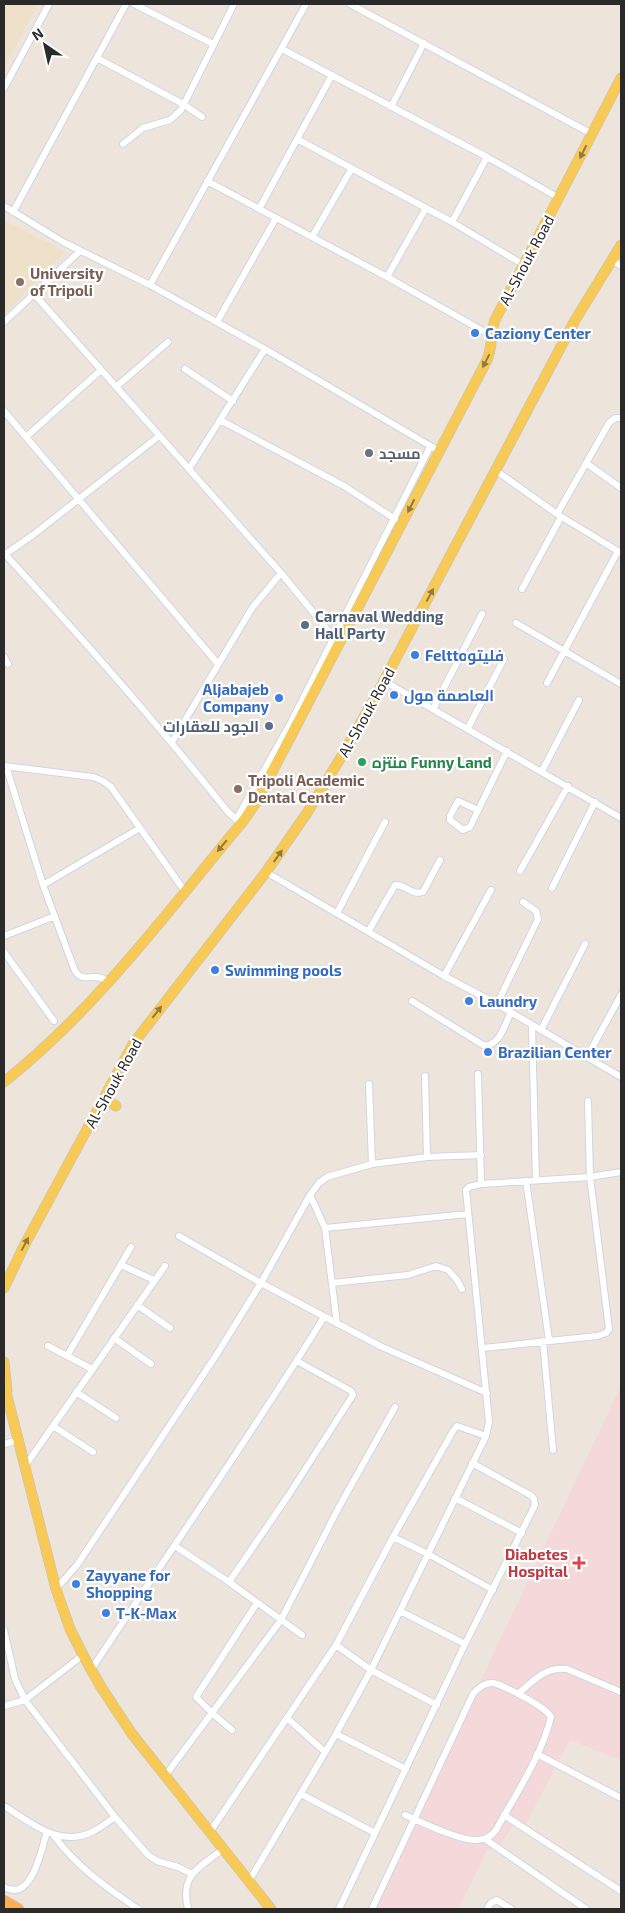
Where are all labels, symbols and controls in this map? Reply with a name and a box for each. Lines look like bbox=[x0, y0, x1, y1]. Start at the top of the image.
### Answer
north arrow bbox=[20, 20, 70, 70]
text: N bbox=[29, 24, 46, 44]
one-way arrow bbox=[579, 145, 587, 159]
street label: Al-Shouk Road bbox=[495, 212, 557, 308]
place label: University of Tripoli bbox=[30, 264, 104, 299]
marker: University of Tripoli bbox=[14, 276, 26, 288]
place label: Caziony Center bbox=[485, 324, 592, 343]
marker: Caziony Center bbox=[469, 327, 481, 339]
one-way arrow bbox=[482, 354, 490, 369]
place label: مسجد bbox=[379, 444, 421, 462]
marker: مسجد bbox=[363, 447, 375, 459]
one-way arrow bbox=[407, 498, 415, 513]
one-way arrow bbox=[426, 588, 434, 602]
place label: Carnaval Wedding Hall Party bbox=[315, 607, 444, 643]
marker: Carnaval Wedding Hall Party bbox=[299, 619, 311, 631]
place label: Felttoفليتو bbox=[425, 646, 504, 665]
marker: Felttoفليتو bbox=[409, 649, 421, 661]
street label: Al-Shouk Road bbox=[334, 664, 398, 760]
place label: Aljabajeb Company bbox=[203, 680, 269, 716]
place label: العاصمة مول bbox=[404, 686, 494, 705]
marker: العاصمة مول bbox=[388, 689, 400, 701]
marker: Aljabajeb Company bbox=[273, 692, 285, 704]
place label: الجود للعقارات bbox=[163, 717, 259, 736]
marker: الجود للعقارات bbox=[263, 720, 275, 732]
place label: منتزه Funny Land bbox=[372, 753, 492, 772]
marker: منتزه Funny Land bbox=[356, 756, 368, 768]
place label: Tripoli Academic Dental Center bbox=[248, 771, 365, 806]
marker: Tripoli Academic Dental Center bbox=[232, 783, 244, 795]
one-way arrow bbox=[216, 839, 228, 851]
one-way arrow bbox=[273, 849, 283, 863]
place label: Swimming pools bbox=[225, 961, 342, 979]
marker: Swimming pools bbox=[209, 964, 221, 976]
place label: Laundry bbox=[479, 992, 538, 1011]
marker: Laundry bbox=[463, 995, 475, 1007]
one-way arrow bbox=[152, 1005, 162, 1019]
street label: Al-Shouk Road bbox=[81, 1035, 145, 1131]
place label: Brazilian Center bbox=[498, 1043, 612, 1061]
marker: Brazilian Center bbox=[482, 1046, 494, 1058]
one-way arrow bbox=[21, 1237, 29, 1252]
place label: Diabetes Hospital bbox=[505, 1545, 568, 1580]
marker: Diabetes Hospital bbox=[572, 1556, 586, 1570]
place label: Zayyane for Shopping bbox=[86, 1566, 171, 1601]
marker: Zayyane for Shopping bbox=[70, 1578, 82, 1590]
place label: T-K-Max bbox=[116, 1604, 177, 1622]
marker: T-K-Max bbox=[100, 1607, 112, 1619]

